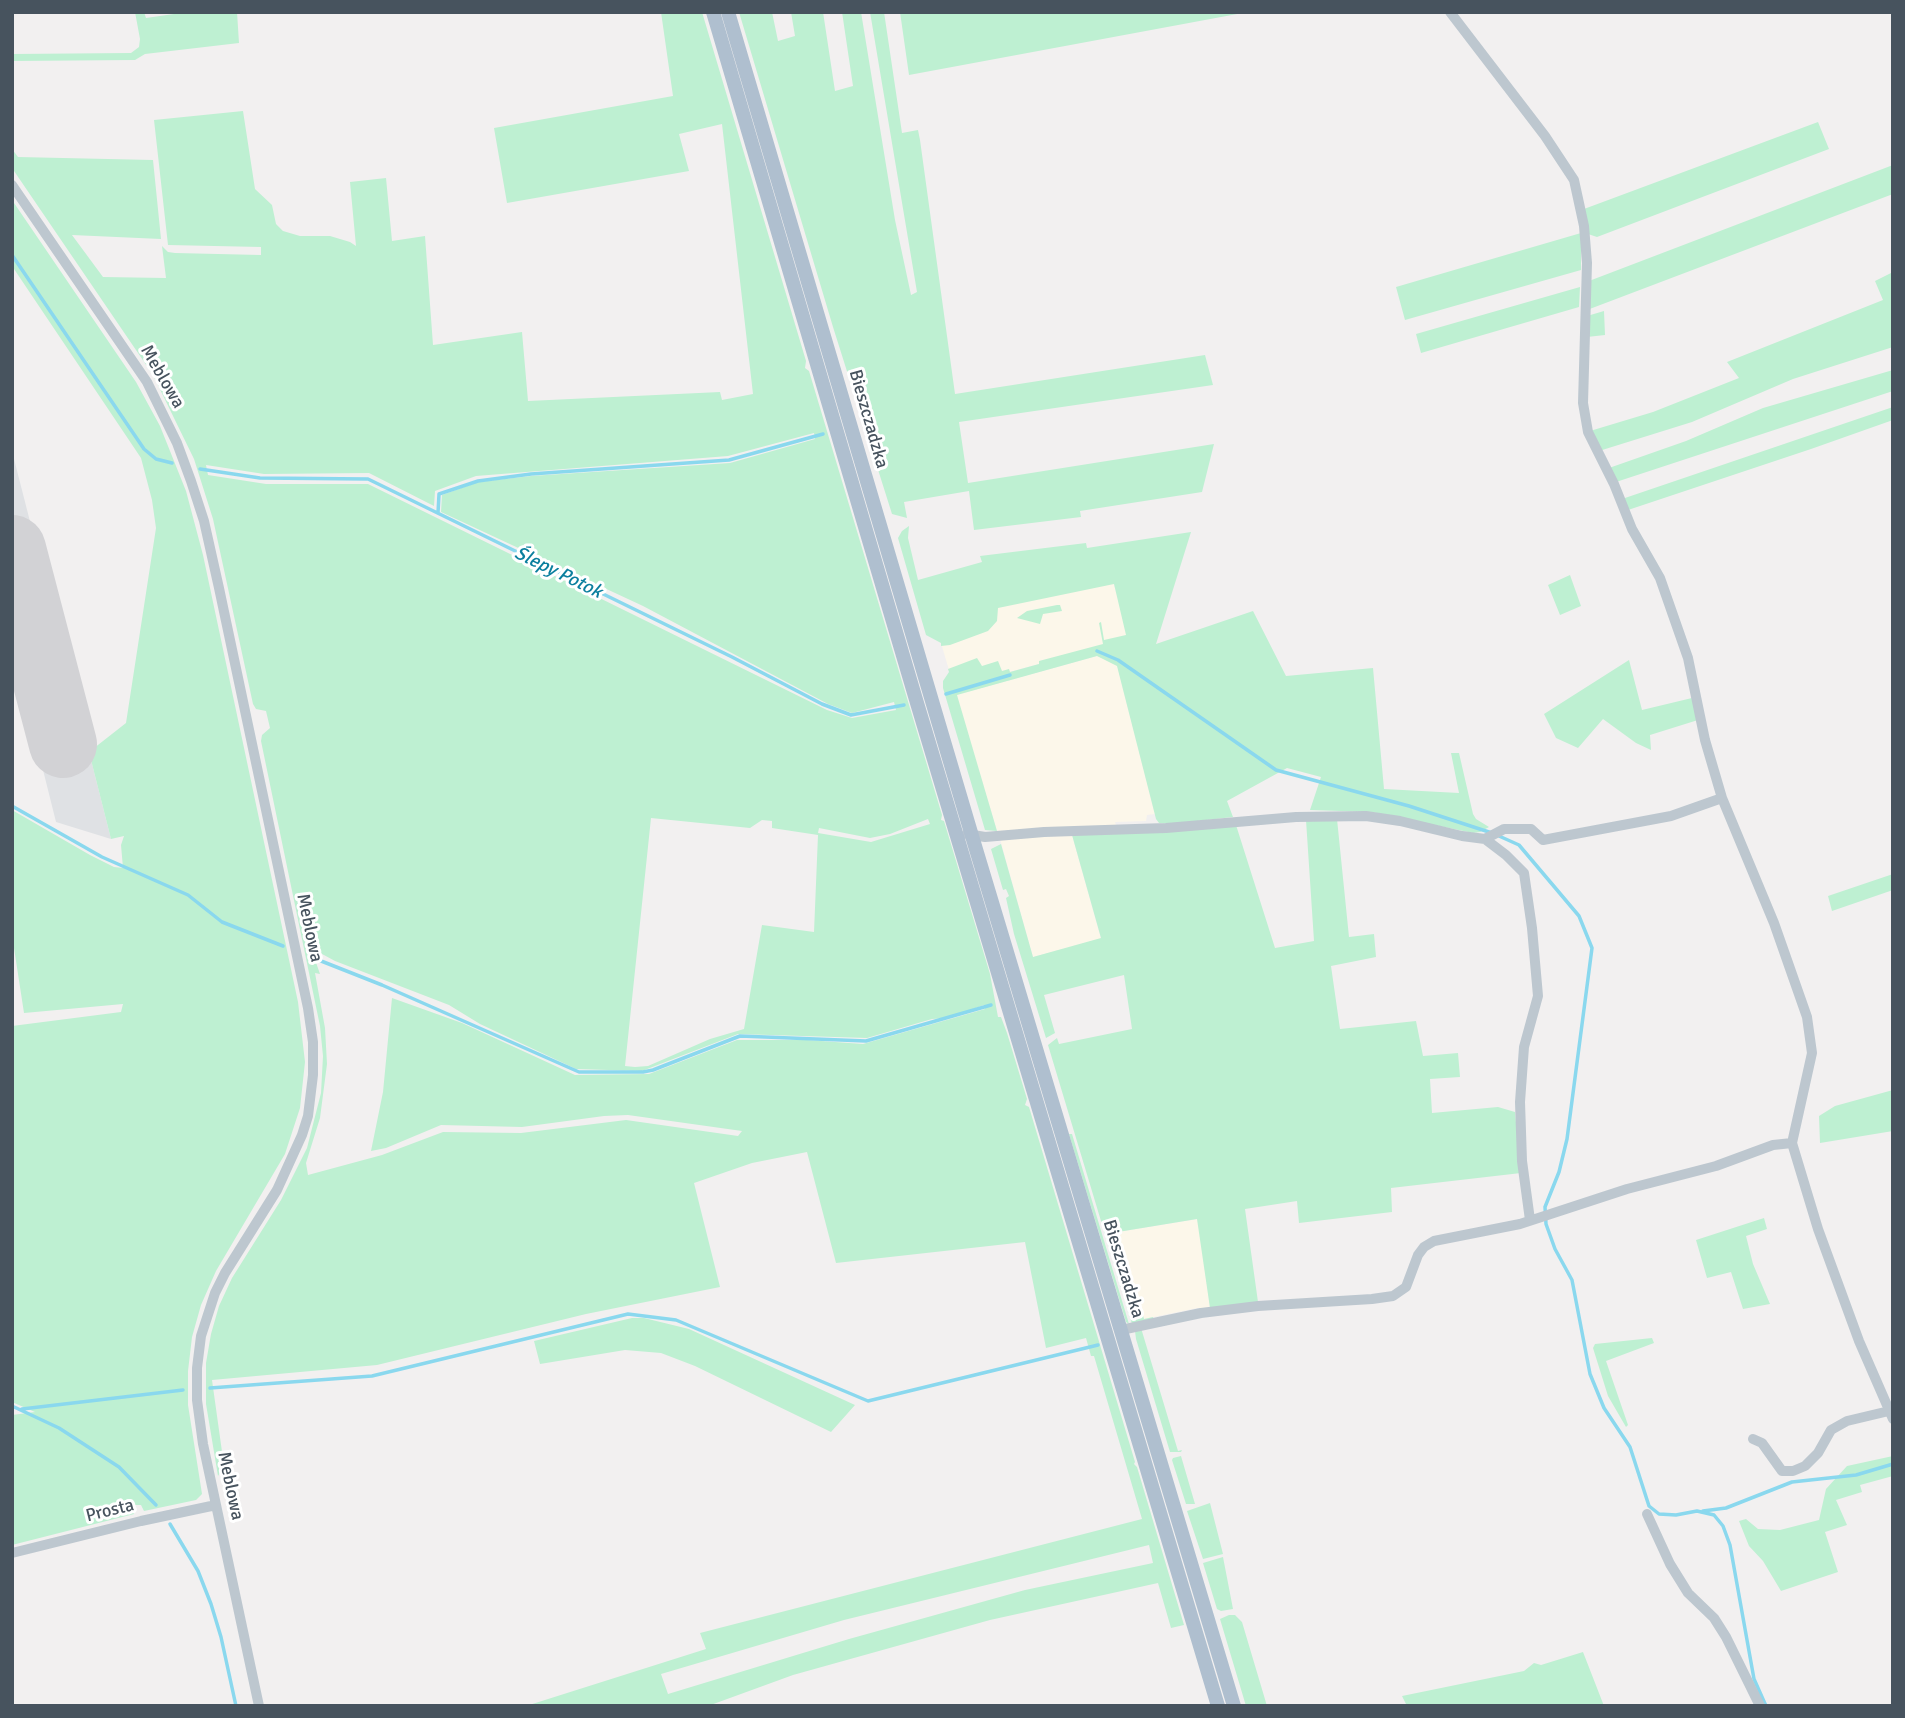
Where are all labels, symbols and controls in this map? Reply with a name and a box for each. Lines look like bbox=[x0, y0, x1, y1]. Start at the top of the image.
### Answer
street label: Meblowa bbox=[135, 342, 189, 412]
street label: Bieszczadzka bbox=[844, 367, 892, 471]
water label: Ślepy Potok bbox=[511, 542, 605, 604]
street label: Meblowa bbox=[291, 892, 327, 964]
street label: Bieszczadzka bbox=[1098, 1217, 1148, 1321]
street label: Meblowa bbox=[212, 1450, 248, 1522]
street label: Prosta bbox=[84, 1495, 136, 1527]

